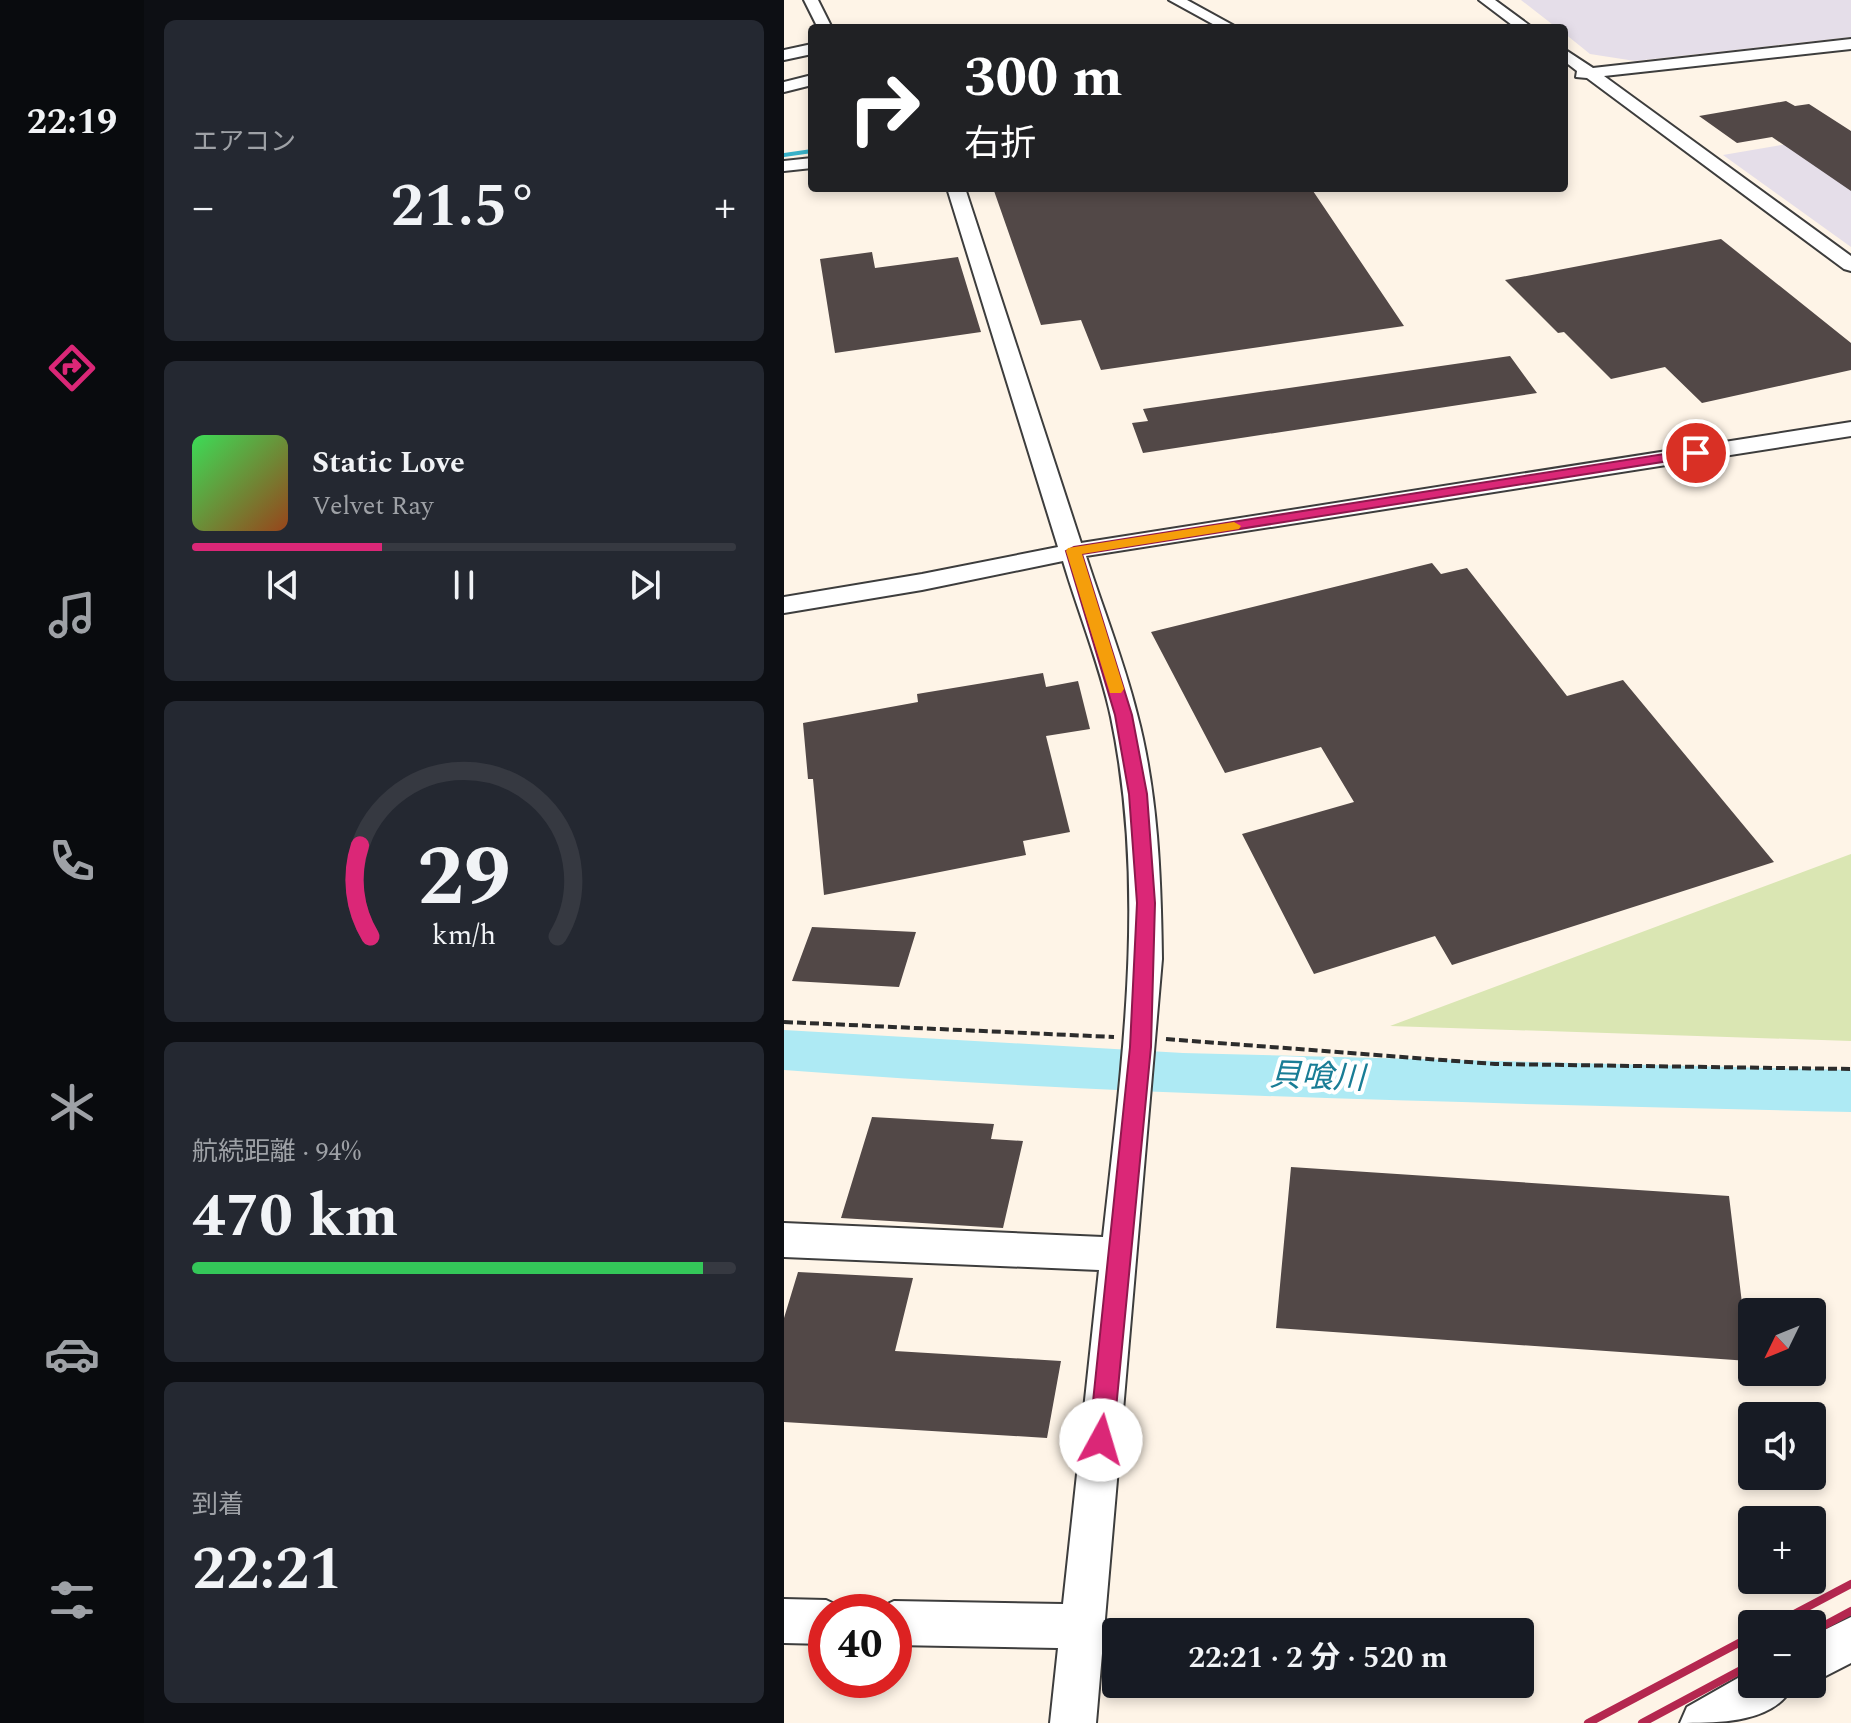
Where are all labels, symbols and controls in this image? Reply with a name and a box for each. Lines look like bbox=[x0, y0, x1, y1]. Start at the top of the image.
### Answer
text: 300 m bbox=[964, 36, 1123, 121]
icon: right bbox=[832, 56, 936, 160]
text: 22:19 bbox=[27, 95, 117, 150]
text: 右折 bbox=[964, 117, 1036, 172]
text: エアコン bbox=[192, 122, 296, 162]
text: 21.5° bbox=[390, 161, 538, 253]
text: − bbox=[192, 174, 214, 241]
text: + bbox=[714, 174, 736, 241]
icon: directions bbox=[44, 340, 100, 396]
pin bbox=[1662, 419, 1730, 487]
icon: arrive bbox=[1674, 431, 1718, 475]
text: Static Love bbox=[312, 440, 465, 486]
text: Velvet Ray bbox=[312, 486, 433, 526]
icon: previous bbox=[261, 563, 305, 607]
icon: pause bbox=[442, 563, 486, 607]
icon: next bbox=[623, 563, 667, 607]
icon: music bbox=[44, 587, 100, 643]
text: 29 bbox=[417, 815, 511, 942]
icon: phone bbox=[44, 833, 100, 889]
text: km/h bbox=[432, 915, 496, 958]
water label: 貝喰川 bbox=[1268, 1051, 1369, 1104]
icon: climate bbox=[44, 1079, 100, 1135]
text: 航続距離 · 94% bbox=[192, 1132, 361, 1172]
text: 470 km bbox=[192, 1171, 398, 1263]
north arrow bbox=[1738, 1298, 1826, 1386]
map controls bbox=[1738, 1298, 1826, 1698]
icon: car bbox=[44, 1326, 100, 1382]
position arrow bbox=[1059, 1398, 1143, 1482]
button: sound bbox=[1738, 1402, 1826, 1490]
text: 到着 bbox=[192, 1485, 244, 1525]
button: + bbox=[1738, 1506, 1826, 1594]
text: 22:21 bbox=[192, 1524, 343, 1616]
icon: filters bbox=[44, 1572, 100, 1628]
speed limit sign: 40 bbox=[808, 1594, 912, 1698]
button: − bbox=[1738, 1610, 1826, 1698]
text: 22:21 · 2 分 · 520 m bbox=[1188, 1635, 1448, 1681]

